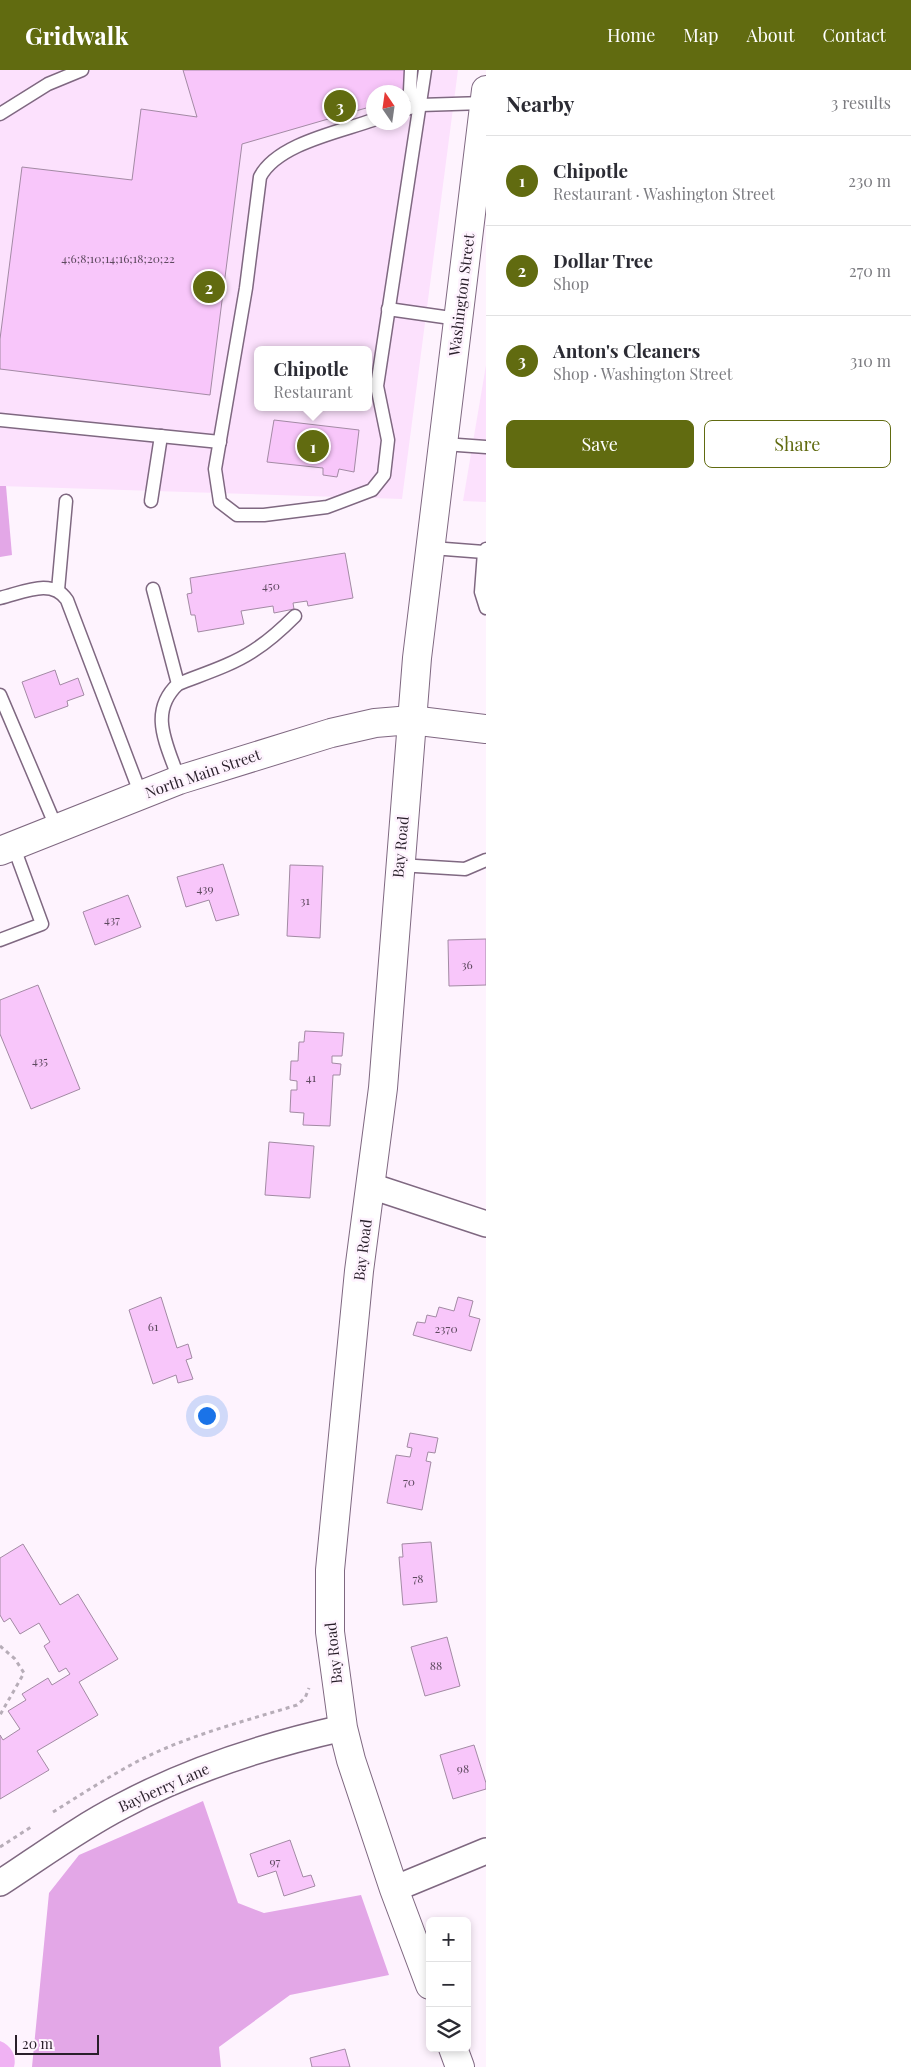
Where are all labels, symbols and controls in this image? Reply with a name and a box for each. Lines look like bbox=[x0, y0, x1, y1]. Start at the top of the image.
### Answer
text: Gridwalk bbox=[25, 19, 128, 51]
text: Home bbox=[607, 23, 655, 47]
text: Map bbox=[683, 23, 718, 47]
text: About bbox=[746, 23, 795, 47]
text: Contact bbox=[823, 23, 886, 47]
north arrow bbox=[366, 85, 411, 130]
pin: 3 bbox=[324, 87, 356, 125]
text: Nearby bbox=[506, 89, 575, 117]
text: 3 results bbox=[831, 92, 891, 113]
text: Chipotle bbox=[553, 157, 628, 183]
text: 1 bbox=[519, 170, 525, 191]
text: 230 m bbox=[848, 170, 891, 191]
text: Restaurant · Washington Street bbox=[553, 183, 775, 204]
street label: Washington Street bbox=[443, 232, 479, 358]
text: Dollar Tree bbox=[553, 247, 653, 273]
house number: 4;6;8;10;14;16;18;20;22 bbox=[61, 250, 175, 266]
text: 2 bbox=[518, 260, 526, 281]
text: 270 m bbox=[849, 260, 891, 281]
pin: 2 bbox=[193, 268, 225, 306]
text: Shop bbox=[553, 273, 589, 294]
text: Anton's Cleaners bbox=[553, 337, 700, 363]
popup bbox=[254, 346, 372, 411]
text: 3 bbox=[518, 350, 526, 371]
text: 310 m bbox=[850, 350, 891, 371]
text: Chipotle bbox=[274, 355, 349, 381]
text: Shop · Washington Street bbox=[553, 363, 732, 384]
text: Restaurant bbox=[274, 381, 352, 402]
button: Save bbox=[506, 420, 694, 468]
button: Share bbox=[704, 420, 891, 468]
pin: 1 bbox=[297, 427, 329, 465]
house number: 450 bbox=[262, 577, 280, 593]
street label: North Main Street bbox=[142, 744, 264, 802]
street label: Bay Road bbox=[387, 815, 413, 879]
house number: 439 bbox=[196, 880, 214, 896]
house number: 31 bbox=[300, 892, 310, 908]
house number: 437 bbox=[104, 911, 120, 927]
house number: 36 bbox=[461, 956, 473, 972]
house number: 435 bbox=[32, 1052, 48, 1068]
house number: 41 bbox=[306, 1069, 317, 1085]
street label: Bay Road bbox=[348, 1218, 376, 1282]
house number: 61 bbox=[148, 1318, 159, 1334]
house number: 2370 bbox=[434, 1320, 458, 1336]
your location bbox=[194, 1403, 220, 1429]
house number: 70 bbox=[403, 1473, 415, 1489]
house number: 78 bbox=[412, 1570, 424, 1586]
street label: Bay Road bbox=[320, 1621, 346, 1685]
house number: 88 bbox=[430, 1657, 442, 1673]
street label: Bayberry Lane bbox=[115, 1758, 212, 1816]
house number: 98 bbox=[457, 1760, 469, 1776]
house number: 97 bbox=[270, 1853, 281, 1869]
map controls bbox=[426, 1917, 471, 2052]
button: + bbox=[426, 1917, 471, 1962]
button: − bbox=[426, 1962, 471, 2007]
button: layers bbox=[426, 2007, 471, 2052]
scale bar bbox=[15, 2032, 99, 2055]
text: 20 m bbox=[22, 2034, 53, 2053]

